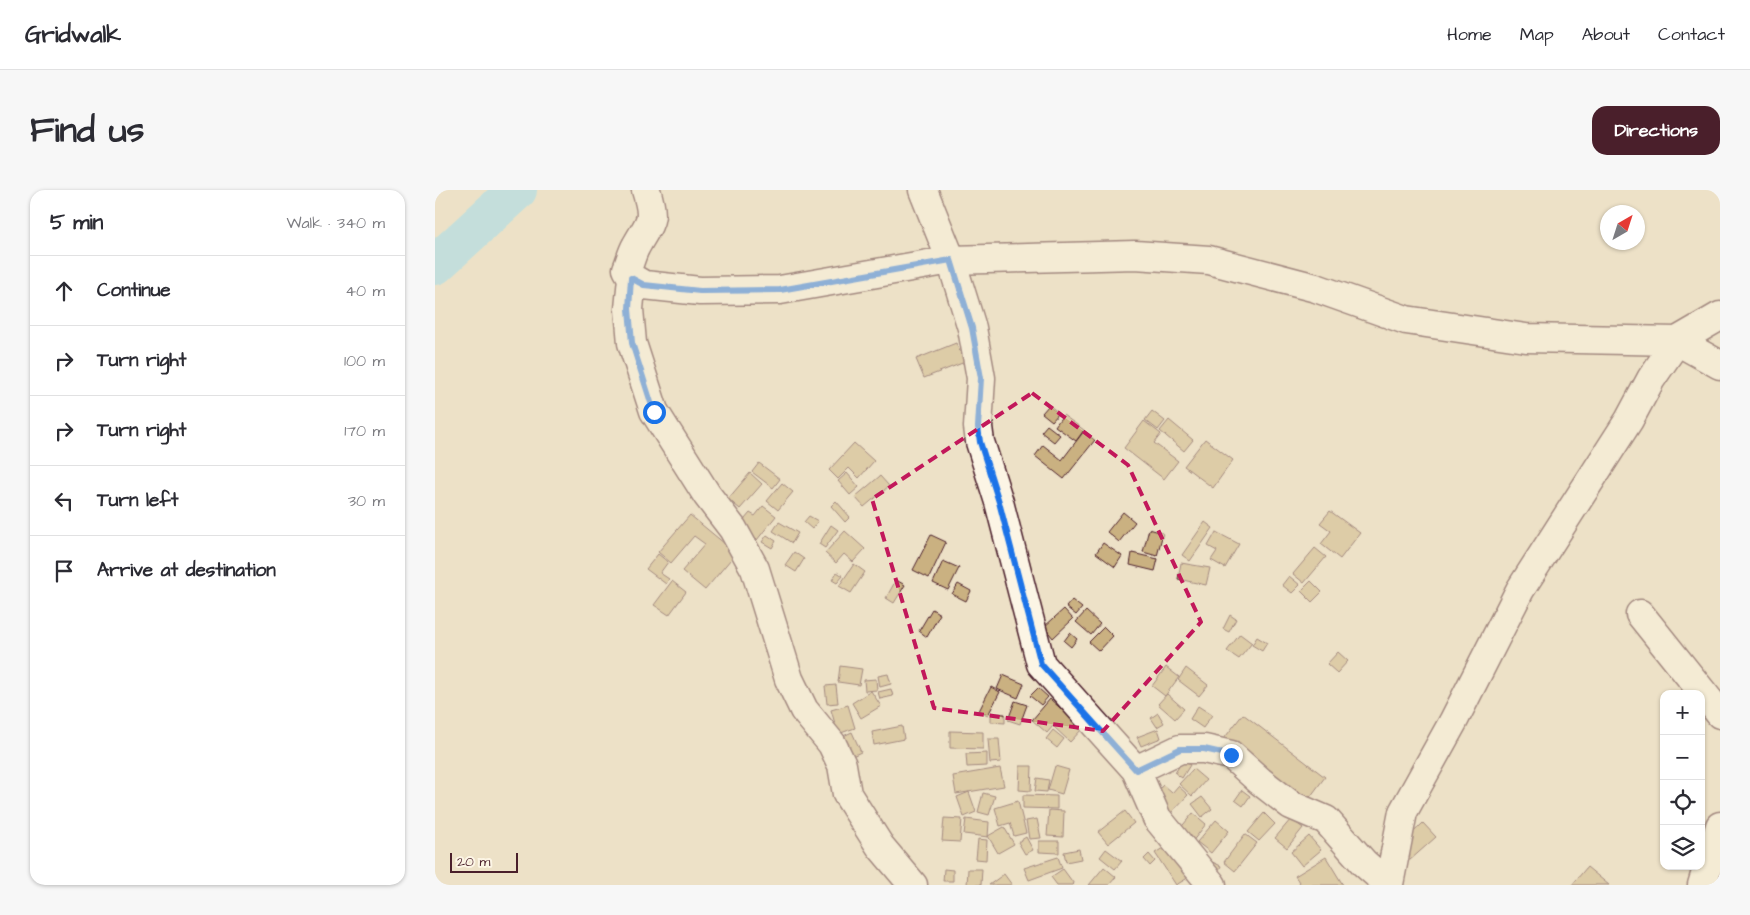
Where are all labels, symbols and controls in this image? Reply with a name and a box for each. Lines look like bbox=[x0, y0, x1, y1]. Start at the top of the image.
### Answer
text: Gridwalk bbox=[25, 18, 121, 52]
text: Home bbox=[1447, 22, 1492, 47]
text: Map bbox=[1520, 22, 1554, 47]
text: About bbox=[1582, 22, 1630, 47]
text: Contact bbox=[1658, 22, 1725, 47]
text: Find us bbox=[30, 106, 144, 155]
button: Directions bbox=[1592, 106, 1720, 155]
north arrow bbox=[1600, 205, 1645, 250]
text: 5 min bbox=[50, 208, 103, 237]
text: Walk · 340 m bbox=[286, 212, 385, 234]
icon: ahead bbox=[50, 277, 78, 305]
text: Continue bbox=[97, 277, 171, 304]
text: 40 m bbox=[345, 280, 385, 302]
icon: right bbox=[50, 347, 78, 375]
text: Turn right bbox=[97, 347, 186, 374]
text: 100 m bbox=[344, 350, 385, 372]
route start bbox=[643, 401, 666, 424]
icon: right bbox=[50, 417, 78, 445]
text: Turn right bbox=[97, 417, 186, 444]
text: 170 m bbox=[344, 420, 385, 442]
icon: left bbox=[50, 487, 78, 515]
text: Turn left bbox=[97, 487, 178, 514]
text: 30 m bbox=[348, 490, 385, 512]
icon: arrive bbox=[50, 557, 78, 585]
text: Arrive at destination bbox=[97, 557, 276, 584]
map controls bbox=[1660, 690, 1705, 870]
button: + bbox=[1660, 690, 1705, 735]
button: − bbox=[1660, 735, 1705, 780]
route end bbox=[1220, 744, 1243, 767]
button: locate bbox=[1660, 780, 1705, 825]
button: layers bbox=[1660, 825, 1705, 870]
scale bar bbox=[450, 850, 517, 873]
text: 20 m bbox=[457, 852, 490, 872]

